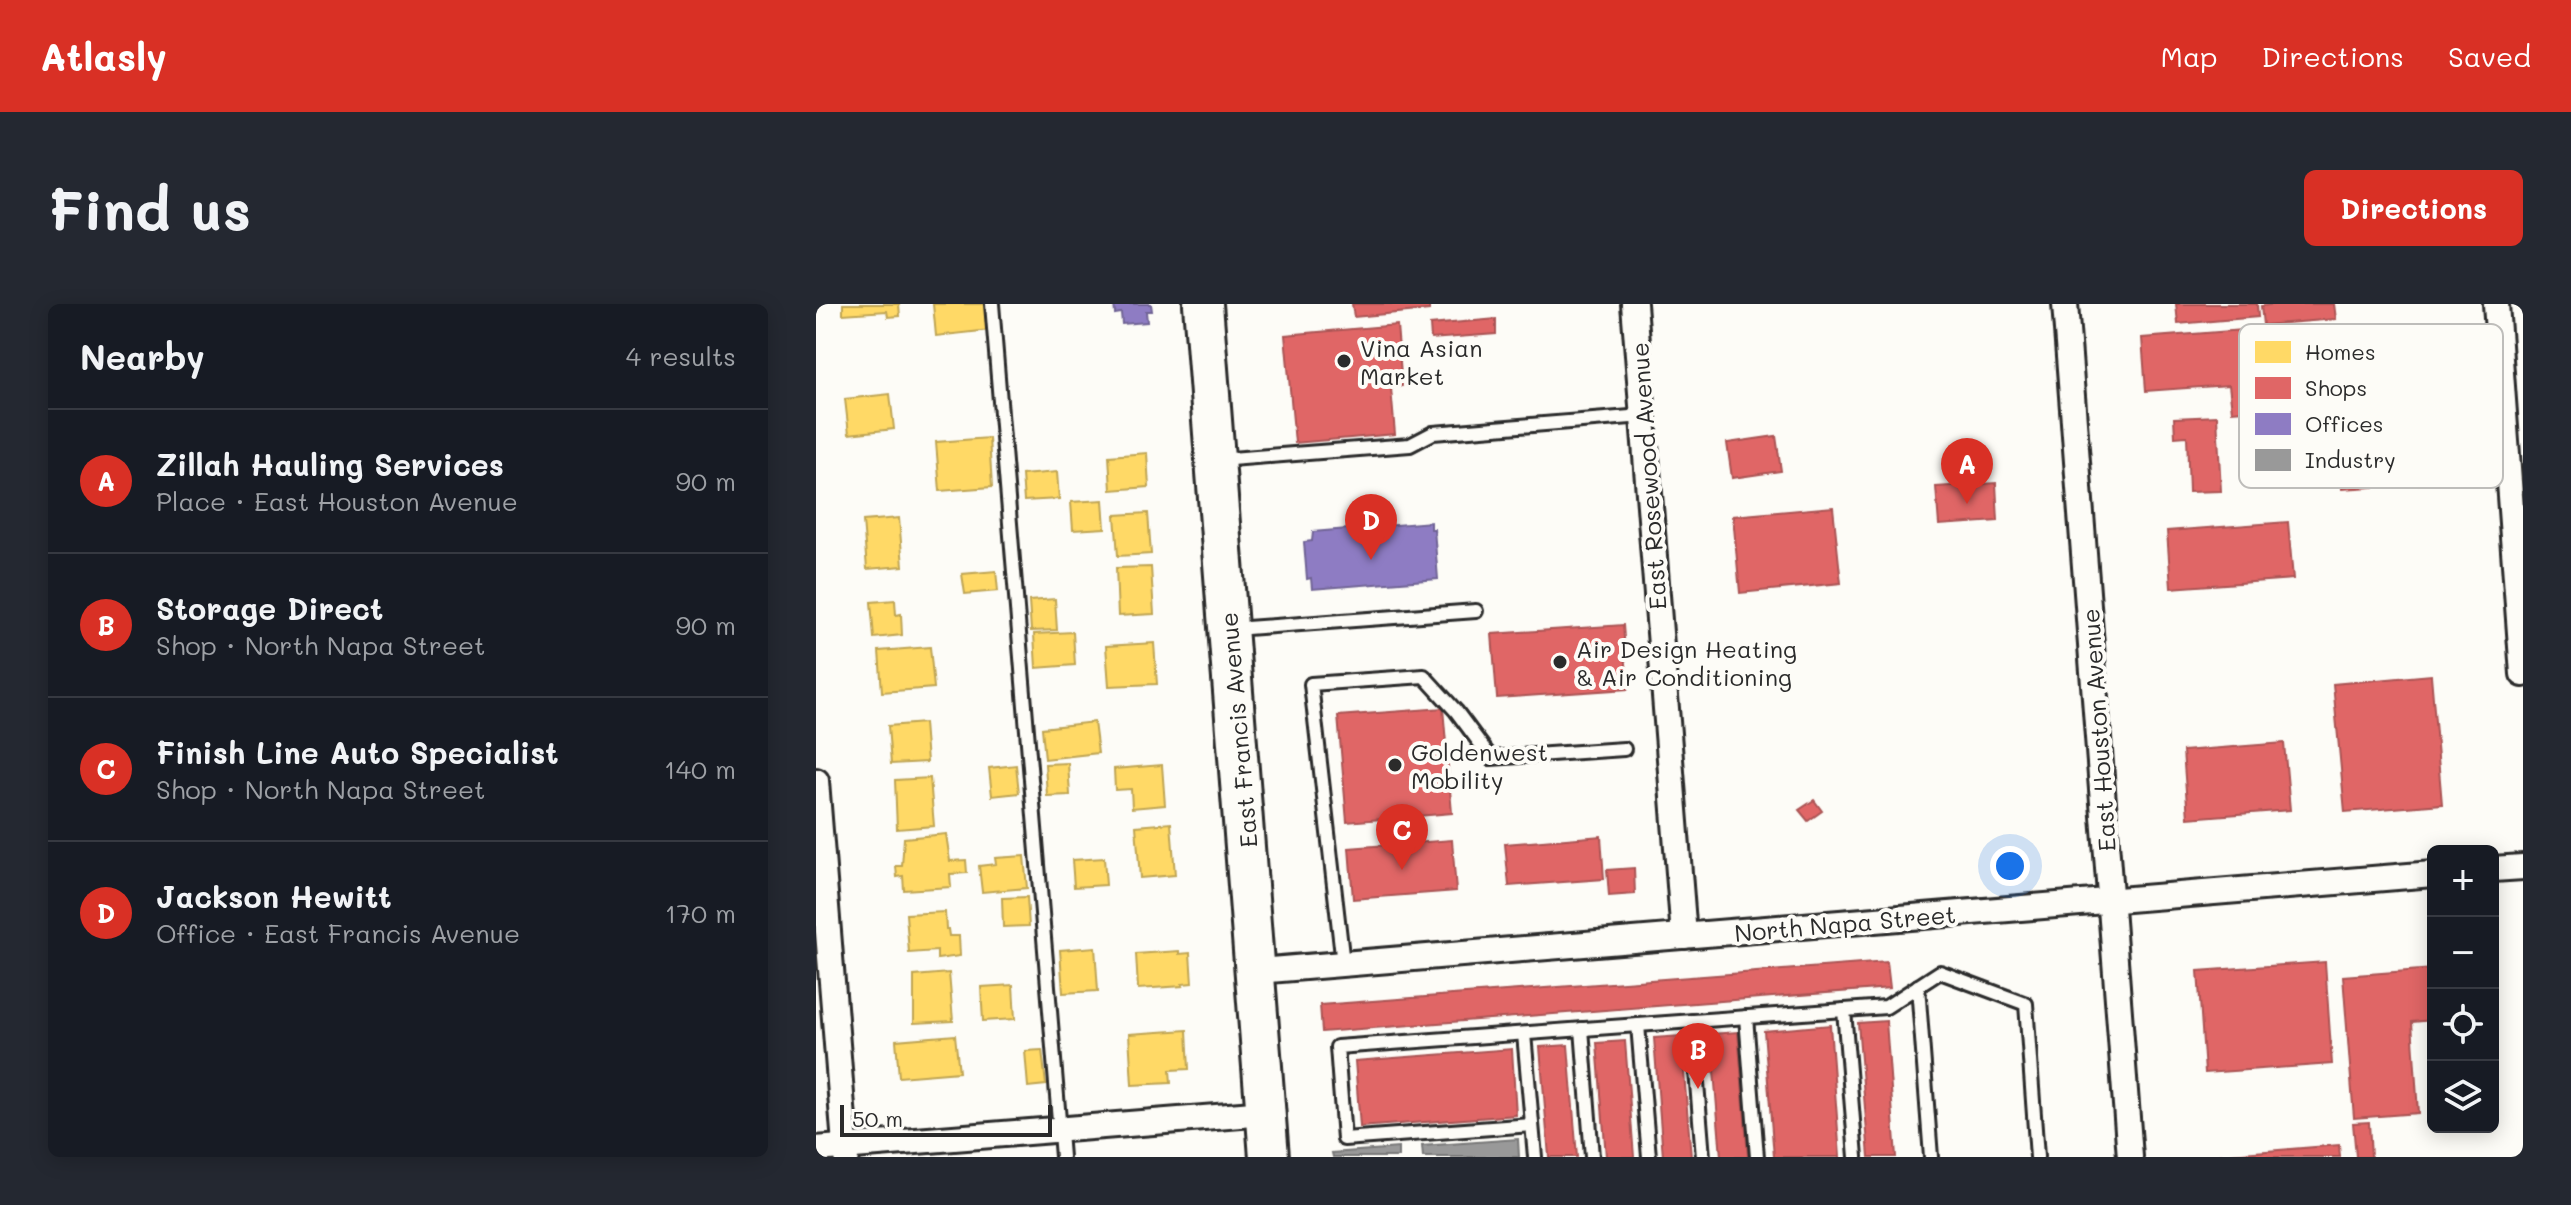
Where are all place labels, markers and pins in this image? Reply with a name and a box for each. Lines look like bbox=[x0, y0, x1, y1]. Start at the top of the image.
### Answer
place label: Vina Asian Market bbox=[1360, 332, 1483, 391]
marker: Vina Asian Market bbox=[1335, 352, 1353, 370]
pin: A bbox=[1941, 438, 1993, 504]
pin: D bbox=[1345, 494, 1397, 560]
place label: Air Design Heating & Air Conditioning bbox=[1576, 633, 1797, 692]
marker: Air Design Heating & Air Conditioning bbox=[1551, 653, 1569, 671]
place label: Goldenwest Mobility bbox=[1411, 736, 1548, 795]
marker: Goldenwest Mobility bbox=[1386, 756, 1404, 774]
pin: C bbox=[1376, 804, 1428, 870]
pin: B bbox=[1672, 1023, 1724, 1089]

